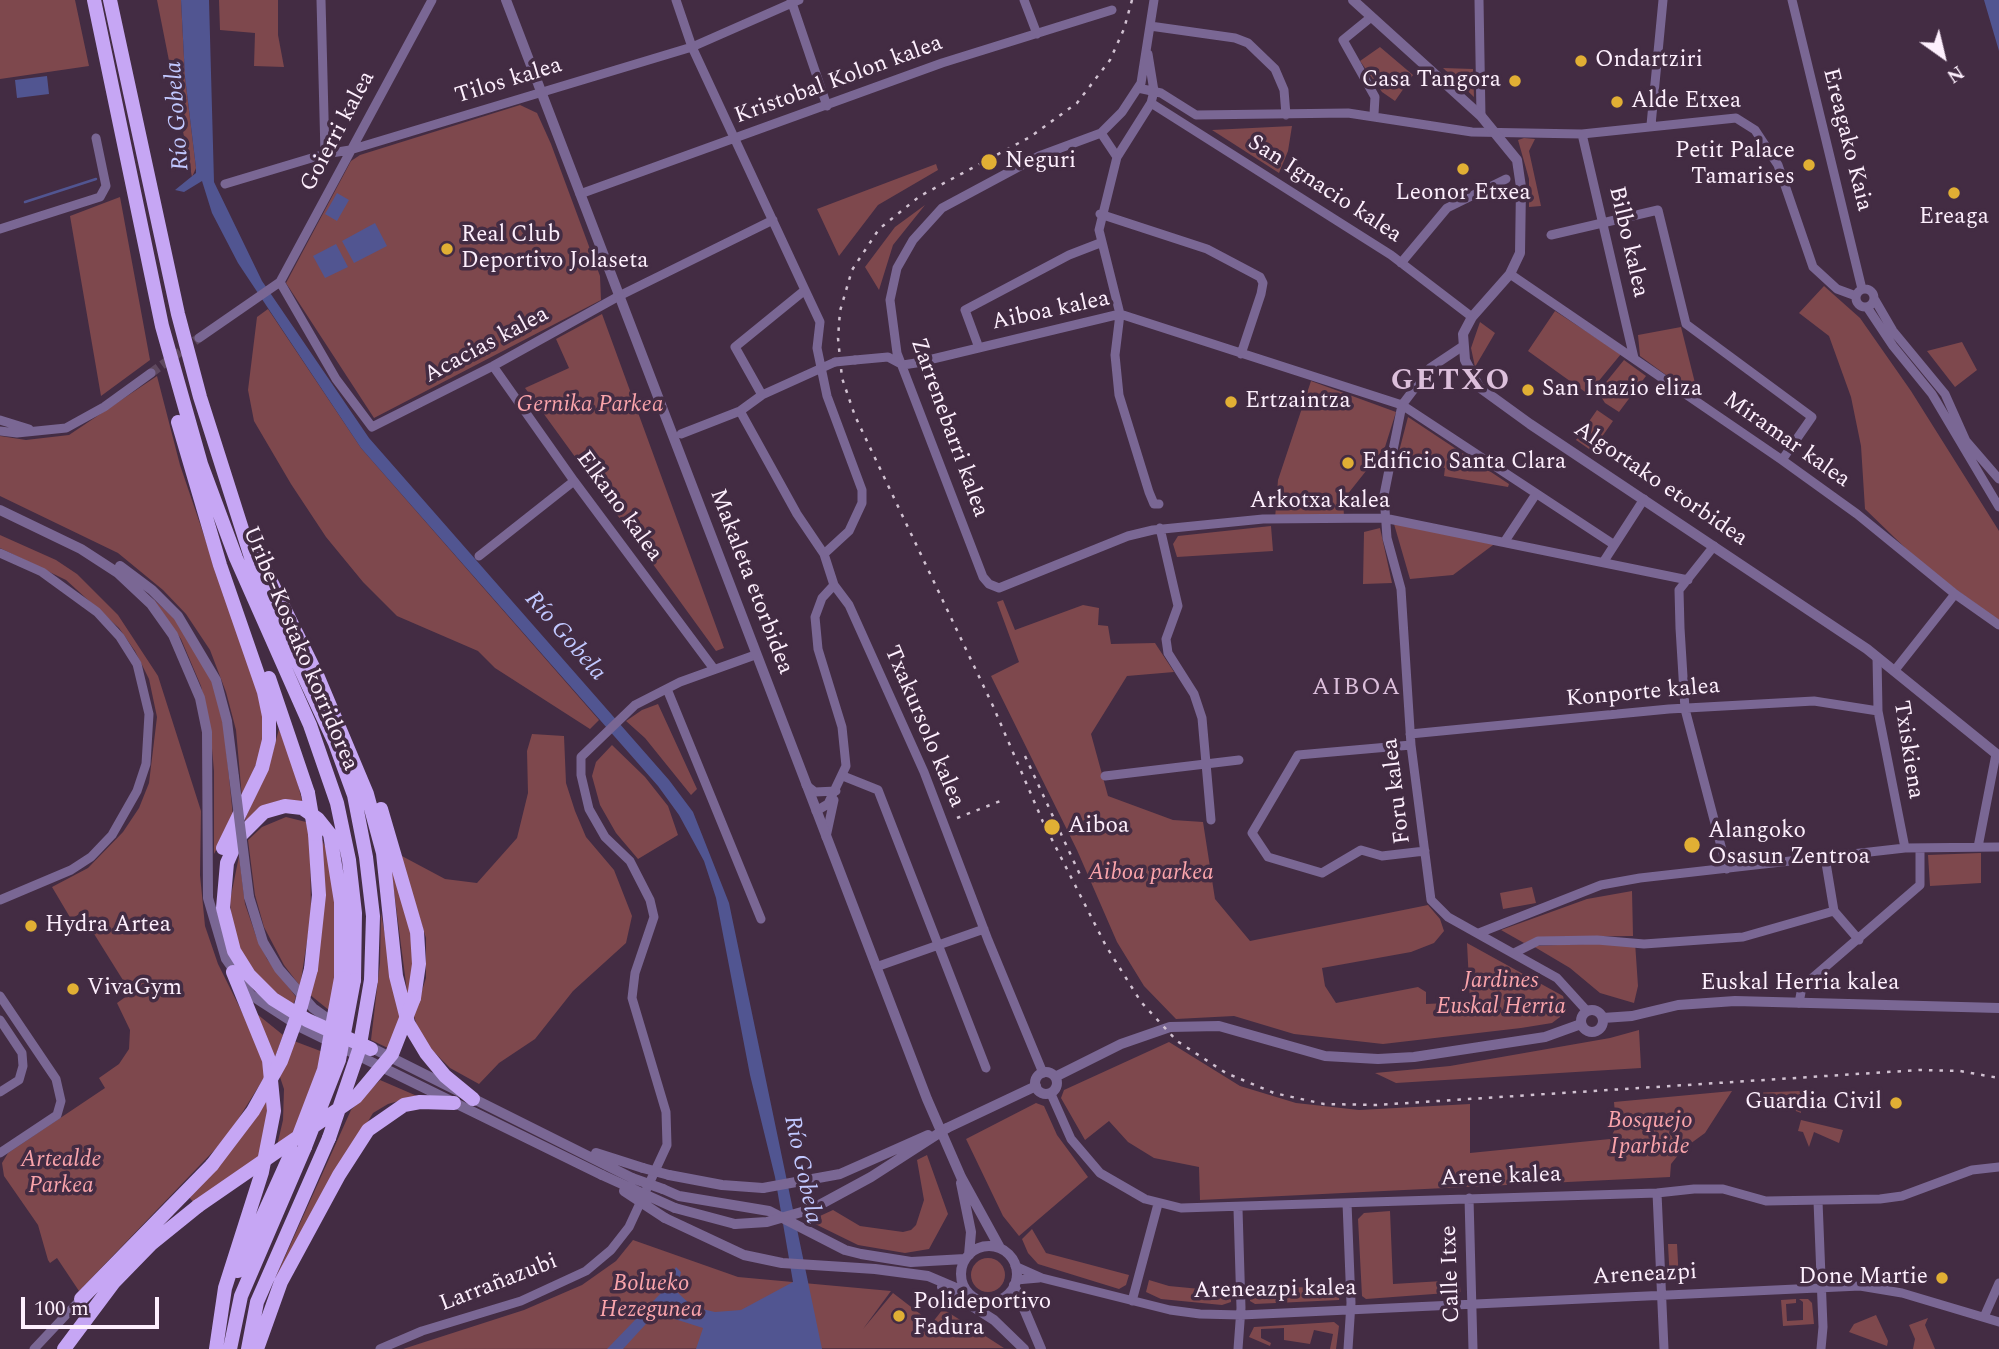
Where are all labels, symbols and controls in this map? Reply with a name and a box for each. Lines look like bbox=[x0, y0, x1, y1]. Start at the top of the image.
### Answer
north arrow bbox=[1908, 21, 1978, 91]
street label: Kristobal Kolon kalea bbox=[731, 31, 947, 131]
place label: Ondartziri bbox=[1595, 47, 1703, 75]
street label: Tilos kalea bbox=[452, 53, 566, 111]
marker: Ondartziri bbox=[1573, 53, 1589, 69]
text: N bbox=[1940, 57, 1970, 90]
water label: Río Gobela bbox=[161, 60, 197, 172]
street label: Ereagako Kaia bbox=[1815, 66, 1877, 214]
street label: Goierri kalea bbox=[296, 67, 382, 197]
place label: Casa Tangora bbox=[1362, 67, 1501, 95]
marker: Casa Tangora bbox=[1507, 73, 1523, 89]
place label: Alde Etxea bbox=[1631, 88, 1741, 116]
marker: Alde Etxea bbox=[1609, 94, 1625, 110]
street label: San Ignacio kalea bbox=[1242, 130, 1406, 250]
place label: Petit Palace Tamarises bbox=[1675, 138, 1795, 192]
place label: Neguri bbox=[1005, 148, 1076, 176]
marker: Neguri bbox=[979, 152, 999, 172]
marker: Petit Palace Tamarises bbox=[1801, 157, 1817, 173]
marker: Leonor Etxea bbox=[1455, 161, 1471, 177]
place label: Leonor Etxea bbox=[1395, 180, 1531, 208]
street label: Bilbo kalea bbox=[1601, 184, 1653, 300]
marker: Ereaga bbox=[1946, 185, 1962, 201]
place label: Ereaga bbox=[1919, 204, 1989, 232]
place label: Real Club Deportivo Jolaseta bbox=[461, 222, 649, 276]
marker: Real Club Deportivo Jolaseta bbox=[439, 241, 455, 257]
street label: Aiboa kalea bbox=[990, 286, 1112, 338]
street label: Acacias kalea bbox=[420, 302, 554, 390]
street label: Zarrenebarri kalea bbox=[903, 335, 993, 521]
district label: GETXO bbox=[1391, 365, 1511, 401]
place label: San Inazio eliza bbox=[1542, 376, 1702, 404]
marker: San Inazio eliza bbox=[1520, 382, 1536, 398]
street label: Miramar kalea bbox=[1717, 387, 1855, 495]
place label: Ertzaintza bbox=[1245, 388, 1351, 416]
park label: Gernika Parkea bbox=[517, 392, 663, 420]
marker: Ertzaintza bbox=[1223, 394, 1239, 410]
street label: Algortako etorbidea bbox=[1568, 417, 1752, 553]
street label: Elkano kalea bbox=[569, 446, 667, 568]
place label: Edificio Santa Clara bbox=[1362, 449, 1566, 477]
marker: Edificio Santa Clara bbox=[1340, 455, 1356, 471]
street label: Makaleta etorbidea bbox=[702, 486, 798, 678]
street label: Arkotxa kalea bbox=[1250, 488, 1390, 516]
street label: Uribe-Kostako korridorea bbox=[235, 523, 363, 775]
water label: Río Gobela bbox=[517, 586, 611, 688]
street label: Txakursolo kalea bbox=[877, 642, 969, 812]
street label: Konporte kalea bbox=[1565, 674, 1721, 714]
district label: AIBOA bbox=[1313, 675, 1401, 703]
street label: Txiskiena bbox=[1886, 699, 1928, 801]
street label: Foru kalea bbox=[1378, 736, 1418, 846]
place label: Aiboa bbox=[1068, 813, 1129, 841]
marker: Aiboa bbox=[1042, 817, 1062, 837]
place label: Alangoko Osasun Zentroa bbox=[1708, 818, 1870, 872]
marker: Alangoko Osasun Zentroa bbox=[1682, 835, 1702, 855]
park label: Aiboa parkea bbox=[1088, 860, 1214, 888]
place label: Hydra Artea bbox=[45, 912, 171, 940]
marker: Hydra Artea bbox=[23, 918, 39, 934]
park label: Jardines Euskal Herria bbox=[1436, 968, 1566, 1022]
street label: Euskal Herria kalea bbox=[1700, 970, 1900, 998]
place label: VivaGym bbox=[87, 975, 182, 1003]
marker: VivaGym bbox=[65, 981, 81, 997]
place label: Guardia Civil bbox=[1745, 1089, 1882, 1117]
marker: Guardia Civil bbox=[1888, 1095, 1904, 1111]
park label: Bosquejo Iparbide bbox=[1607, 1108, 1693, 1162]
water label: Río Gobela bbox=[776, 1113, 826, 1227]
park label: Artealde Parkea bbox=[21, 1147, 101, 1201]
street label: Arene kalea bbox=[1440, 1162, 1562, 1194]
street label: Calle Itxe bbox=[1437, 1225, 1467, 1323]
street label: Larrañazubi bbox=[436, 1249, 562, 1319]
street label: Areneazpi bbox=[1592, 1259, 1698, 1293]
place label: Done Martie bbox=[1799, 1264, 1928, 1292]
marker: Done Martie bbox=[1934, 1270, 1950, 1286]
park label: Bolueko Hezegunea bbox=[600, 1271, 702, 1325]
street label: Areneazpi kalea bbox=[1193, 1276, 1357, 1306]
scale bar bbox=[24, 1282, 163, 1326]
place label: Polideportivo Fadura bbox=[913, 1289, 1051, 1343]
text: 100 m bbox=[34, 1293, 89, 1325]
marker: Polideportivo Fadura bbox=[891, 1308, 907, 1324]

